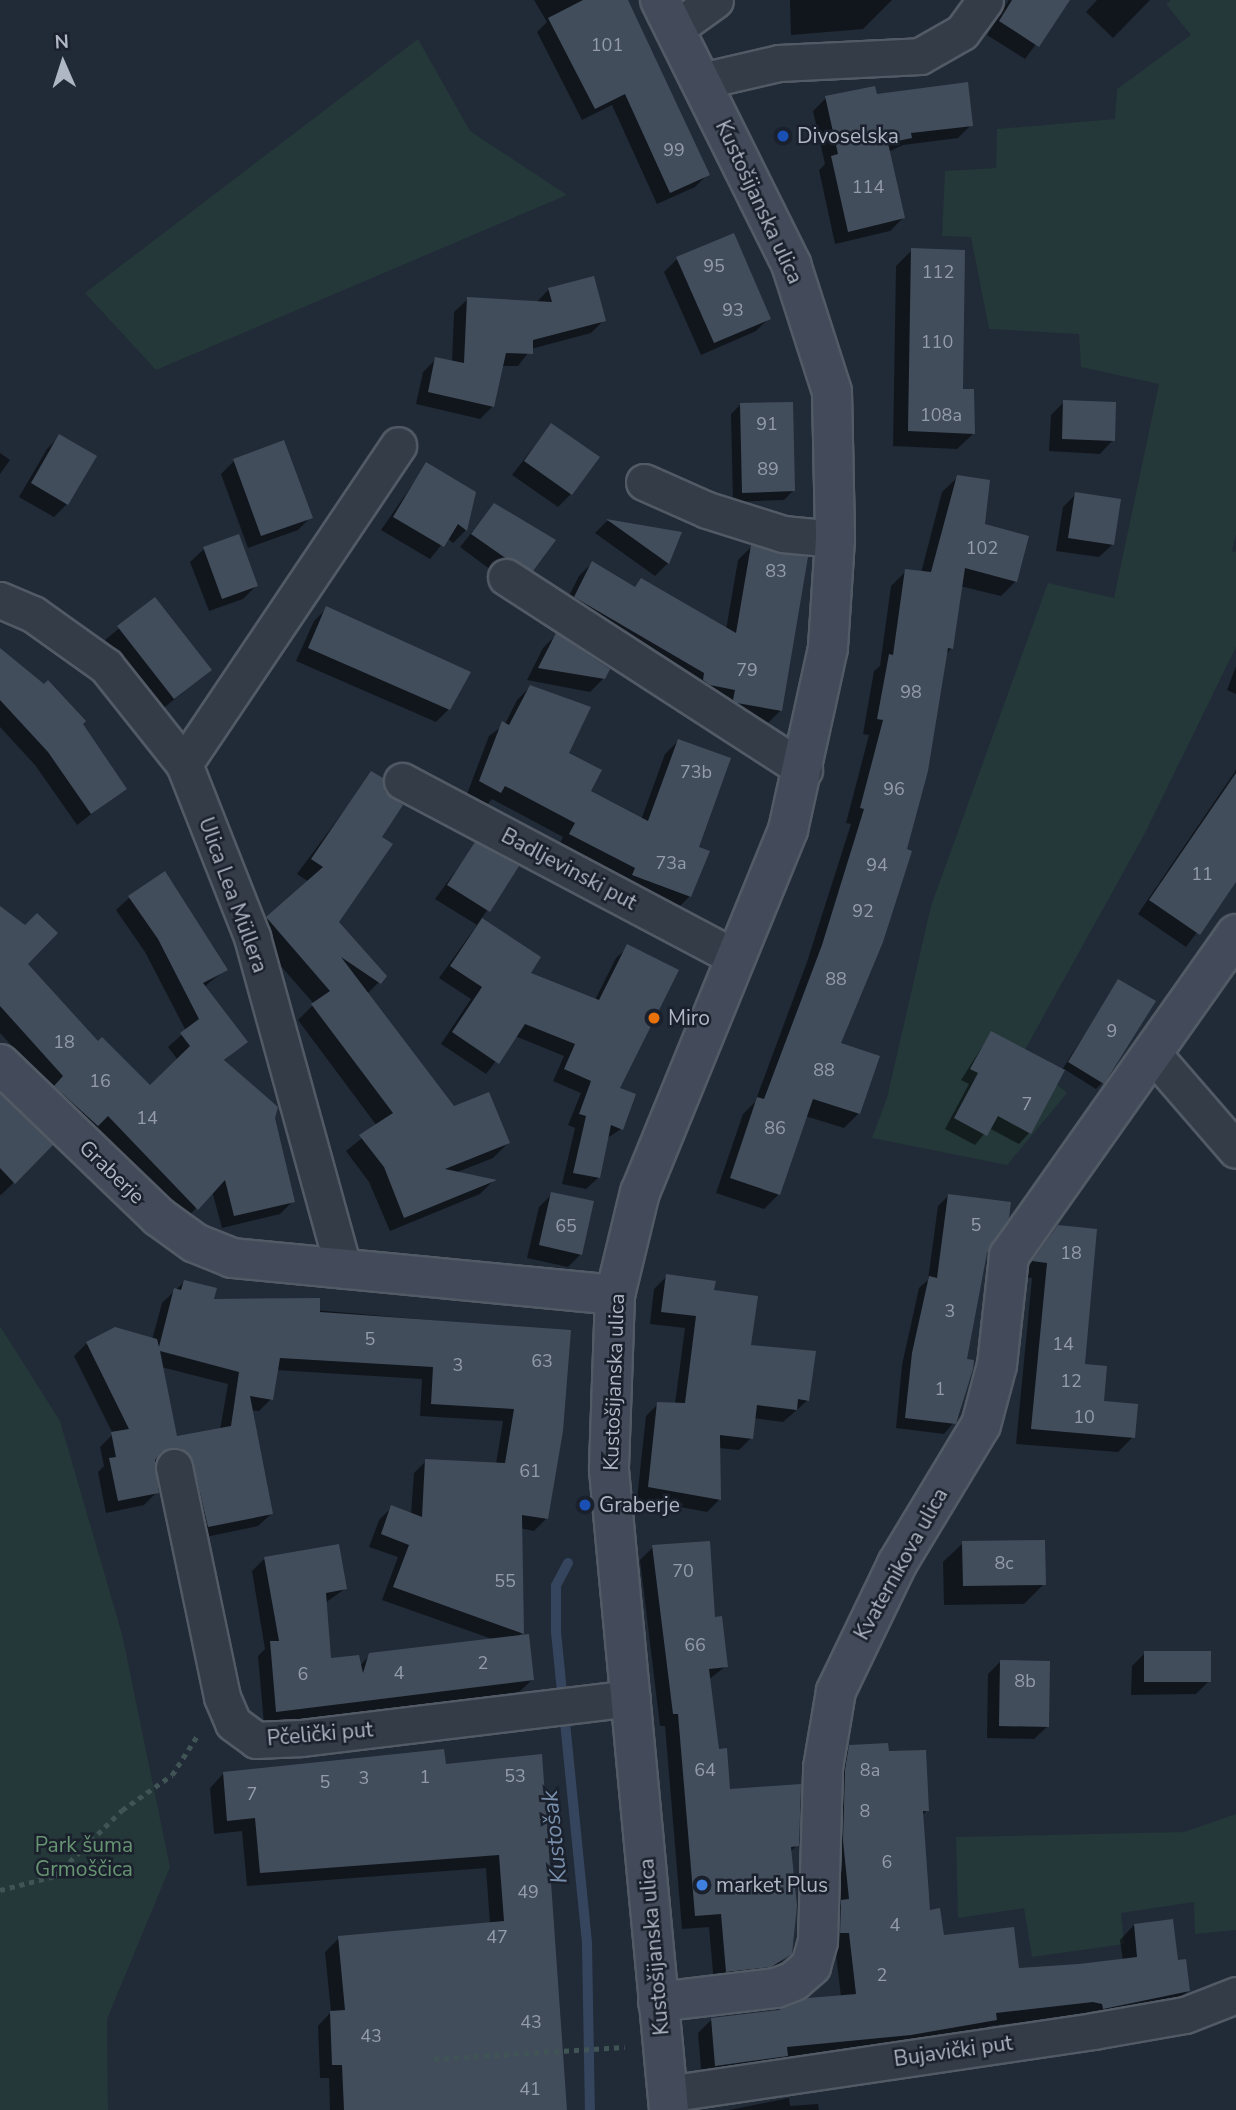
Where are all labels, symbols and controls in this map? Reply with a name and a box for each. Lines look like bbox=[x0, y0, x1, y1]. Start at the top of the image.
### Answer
north arrow bbox=[28, 28, 98, 98]
text: N bbox=[54, 29, 70, 55]
house number: 101 bbox=[591, 34, 623, 56]
street label: Kustošijanska ulica bbox=[710, 116, 808, 288]
place label: Divoselska bbox=[797, 123, 899, 149]
marker: Divoselska bbox=[775, 128, 791, 144]
house number: 99 bbox=[663, 139, 685, 161]
house number: 114 bbox=[852, 176, 884, 198]
house number: 95 bbox=[703, 255, 725, 277]
house number: 112 bbox=[922, 261, 954, 283]
house number: 93 bbox=[722, 299, 744, 321]
house number: 110 bbox=[921, 331, 953, 353]
house number: 108a bbox=[920, 404, 962, 426]
house number: 91 bbox=[756, 413, 778, 435]
house number: 89 bbox=[757, 458, 779, 480]
house number: 102 bbox=[966, 537, 998, 559]
house number: 83 bbox=[765, 560, 787, 582]
house number: 79 bbox=[736, 659, 758, 681]
house number: 98 bbox=[900, 681, 922, 703]
house number: 73b bbox=[680, 761, 712, 783]
house number: 96 bbox=[883, 778, 905, 800]
street label: Ulica Lea Müllera bbox=[193, 814, 273, 976]
street label: Badljevinski put bbox=[497, 823, 641, 915]
house number: 73a bbox=[655, 852, 687, 874]
house number: 94 bbox=[866, 854, 888, 876]
house number: 11 bbox=[1191, 863, 1213, 885]
house number: 92 bbox=[852, 900, 874, 922]
house number: 88 bbox=[825, 968, 847, 990]
place label: Miro bbox=[668, 1005, 710, 1031]
marker: Miro bbox=[646, 1010, 662, 1026]
house number: 9 bbox=[1107, 1020, 1117, 1042]
house number: 18 bbox=[53, 1031, 75, 1053]
house number: 88 bbox=[813, 1059, 835, 1081]
house number: 16 bbox=[89, 1070, 111, 1092]
house number: 7 bbox=[1022, 1093, 1032, 1115]
house number: 14 bbox=[136, 1107, 158, 1129]
house number: 86 bbox=[764, 1117, 786, 1139]
street label: Graberje bbox=[74, 1135, 150, 1209]
house number: 5 bbox=[971, 1214, 981, 1236]
house number: 65 bbox=[555, 1215, 577, 1237]
house number: 18 bbox=[1060, 1242, 1082, 1264]
street label: Kustošijanska ulica bbox=[598, 1293, 630, 1471]
house number: 3 bbox=[945, 1300, 955, 1322]
house number: 5 bbox=[365, 1328, 375, 1350]
house number: 14 bbox=[1052, 1333, 1074, 1355]
house number: 63 bbox=[531, 1350, 553, 1372]
house number: 3 bbox=[453, 1354, 463, 1376]
house number: 12 bbox=[1060, 1370, 1082, 1392]
house number: 1 bbox=[935, 1378, 945, 1400]
house number: 10 bbox=[1073, 1406, 1095, 1428]
house number: 61 bbox=[519, 1460, 541, 1482]
street label: Kvaternikova ulica bbox=[849, 1484, 953, 1644]
place label: Graberje bbox=[599, 1492, 680, 1518]
marker: Graberje bbox=[577, 1497, 593, 1513]
house number: 8c bbox=[994, 1552, 1014, 1574]
house number: 70 bbox=[672, 1560, 694, 1582]
house number: 55 bbox=[494, 1570, 516, 1592]
house number: 66 bbox=[684, 1634, 706, 1656]
house number: 2 bbox=[478, 1652, 488, 1674]
house number: 4 bbox=[394, 1662, 404, 1684]
house number: 6 bbox=[298, 1663, 308, 1685]
house number: 8b bbox=[1014, 1670, 1036, 1692]
street label: Pčelički put bbox=[266, 1717, 374, 1751]
house number: 64 bbox=[694, 1759, 716, 1781]
house number: 8a bbox=[860, 1759, 880, 1781]
house number: 53 bbox=[504, 1765, 526, 1787]
house number: 1 bbox=[420, 1766, 430, 1788]
house number: 3 bbox=[359, 1767, 369, 1789]
house number: 5 bbox=[320, 1771, 330, 1793]
house number: 7 bbox=[247, 1783, 257, 1805]
water label: Kustošak bbox=[536, 1789, 574, 1885]
house number: 8 bbox=[860, 1800, 870, 1822]
park label: Park šuma Grmoščica bbox=[35, 1832, 133, 1882]
house number: 6 bbox=[882, 1851, 892, 1873]
street label: Kustošijanska ulica bbox=[634, 1858, 674, 2036]
place label: market Plus bbox=[716, 1872, 828, 1898]
marker: market Plus bbox=[694, 1877, 710, 1893]
house number: 49 bbox=[517, 1881, 539, 1903]
house number: 4 bbox=[890, 1914, 900, 1936]
house number: 47 bbox=[486, 1926, 508, 1948]
house number: 2 bbox=[877, 1964, 887, 1986]
house number: 43 bbox=[520, 2011, 542, 2033]
house number: 43 bbox=[360, 2025, 382, 2047]
street label: Bujavički put bbox=[892, 2030, 1014, 2072]
house number: 41 bbox=[519, 2078, 541, 2100]

